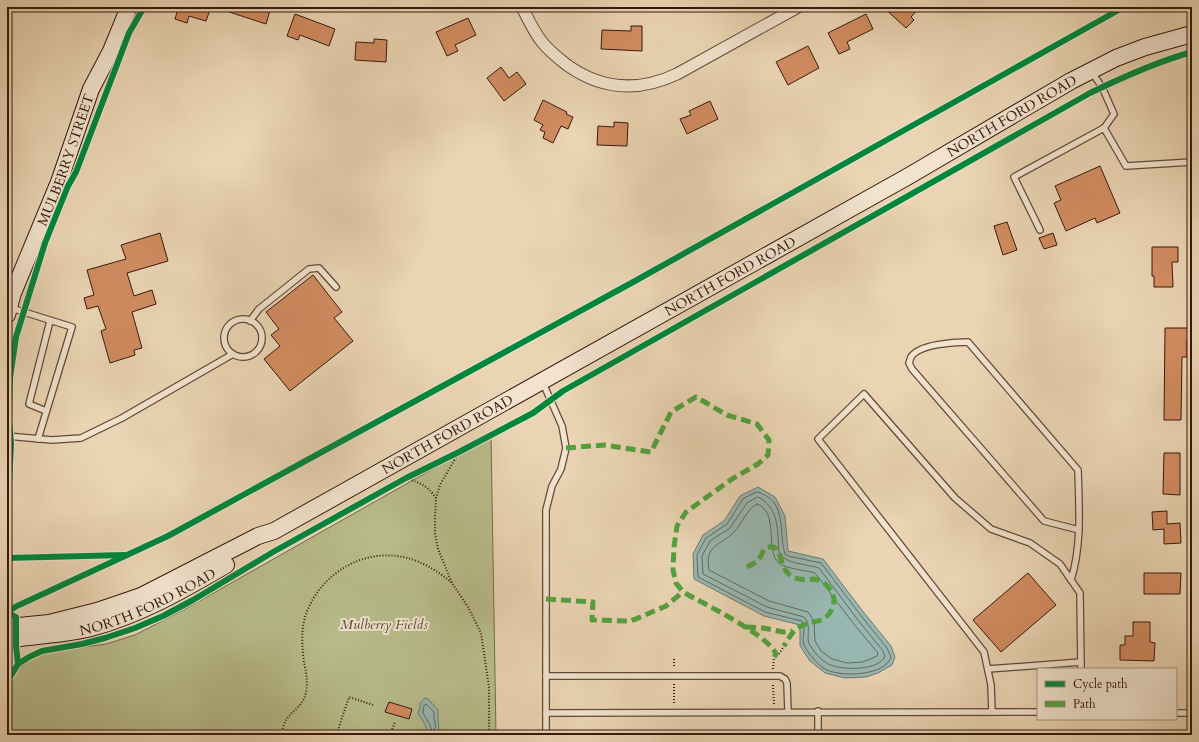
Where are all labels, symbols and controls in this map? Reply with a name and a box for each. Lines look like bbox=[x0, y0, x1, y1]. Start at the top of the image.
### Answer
street label: NORTH FORD ROAD bbox=[943, 70, 1080, 161]
street label: MULBERRY STREET bbox=[32, 91, 98, 229]
street label: NORTH FORD ROAD bbox=[661, 232, 799, 320]
street label: NORTH FORD ROAD bbox=[378, 390, 516, 478]
street label: NORTH FORD ROAD bbox=[78, 564, 219, 640]
park label: Mulberry Fields bbox=[340, 615, 428, 634]
legend bbox=[1037, 668, 1177, 720]
text: Cycle path bbox=[1073, 676, 1128, 692]
text: Path bbox=[1073, 696, 1096, 712]

